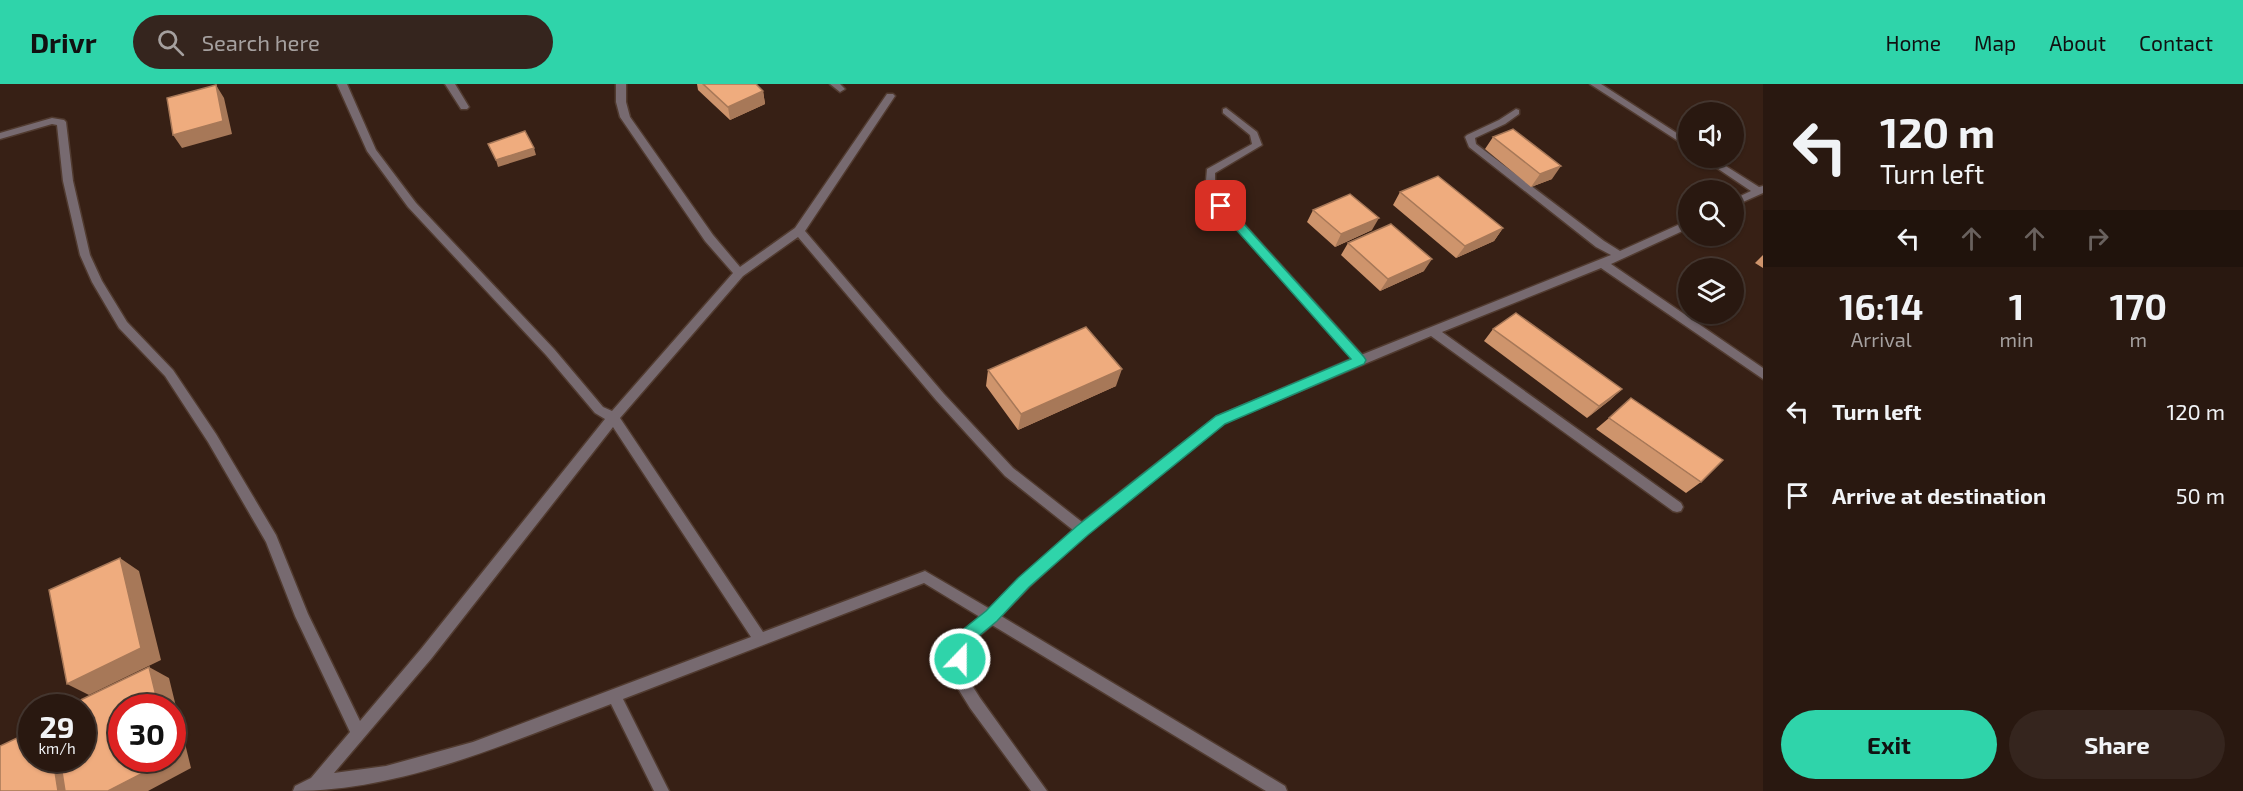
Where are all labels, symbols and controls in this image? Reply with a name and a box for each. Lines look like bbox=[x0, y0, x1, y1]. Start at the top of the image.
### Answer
search box bbox=[133, 15, 553, 69]
text: Drivr bbox=[30, 25, 97, 59]
icon: search bbox=[154, 26, 187, 59]
text: Search here bbox=[202, 29, 320, 55]
text: Home bbox=[1885, 30, 1941, 55]
text: Map bbox=[1974, 30, 2016, 55]
text: About bbox=[2049, 30, 2106, 55]
text: Contact bbox=[2139, 30, 2213, 55]
map controls bbox=[1678, 102, 1744, 324]
button: sound bbox=[1678, 102, 1744, 168]
text: 120 m bbox=[1880, 106, 1995, 156]
icon: left bbox=[1781, 108, 1859, 186]
text: Turn left bbox=[1880, 157, 1984, 189]
pin bbox=[1195, 180, 1246, 231]
button: search bbox=[1678, 180, 1744, 246]
icon: arrive bbox=[1204, 189, 1237, 222]
icon: left bbox=[1892, 222, 1925, 255]
icon: ahead bbox=[1955, 222, 1988, 255]
icon: ahead bbox=[2018, 222, 2051, 255]
icon: right bbox=[2081, 222, 2114, 255]
button: layers bbox=[1678, 258, 1744, 324]
text: 16:14 bbox=[1839, 284, 1924, 327]
text: 1 bbox=[2009, 284, 2024, 327]
text: 170 bbox=[2110, 284, 2167, 327]
text: Arrival bbox=[1851, 327, 1912, 351]
text: min bbox=[2000, 327, 2034, 351]
text: m bbox=[2130, 327, 2147, 351]
icon: left bbox=[1781, 395, 1814, 428]
text: Turn left bbox=[1832, 398, 1921, 424]
text: 120 m bbox=[2166, 398, 2225, 424]
icon: arrive bbox=[1781, 479, 1814, 512]
text: Arrive at destination bbox=[1832, 482, 2046, 508]
text: 50 m bbox=[2176, 482, 2225, 508]
position arrow bbox=[928, 627, 992, 691]
speed limit sign: 30 bbox=[108, 694, 186, 772]
text: 29 bbox=[39, 708, 75, 744]
button: Exit bbox=[1781, 710, 1997, 779]
button: Share bbox=[2009, 710, 2225, 779]
text: km/h bbox=[38, 739, 76, 757]

